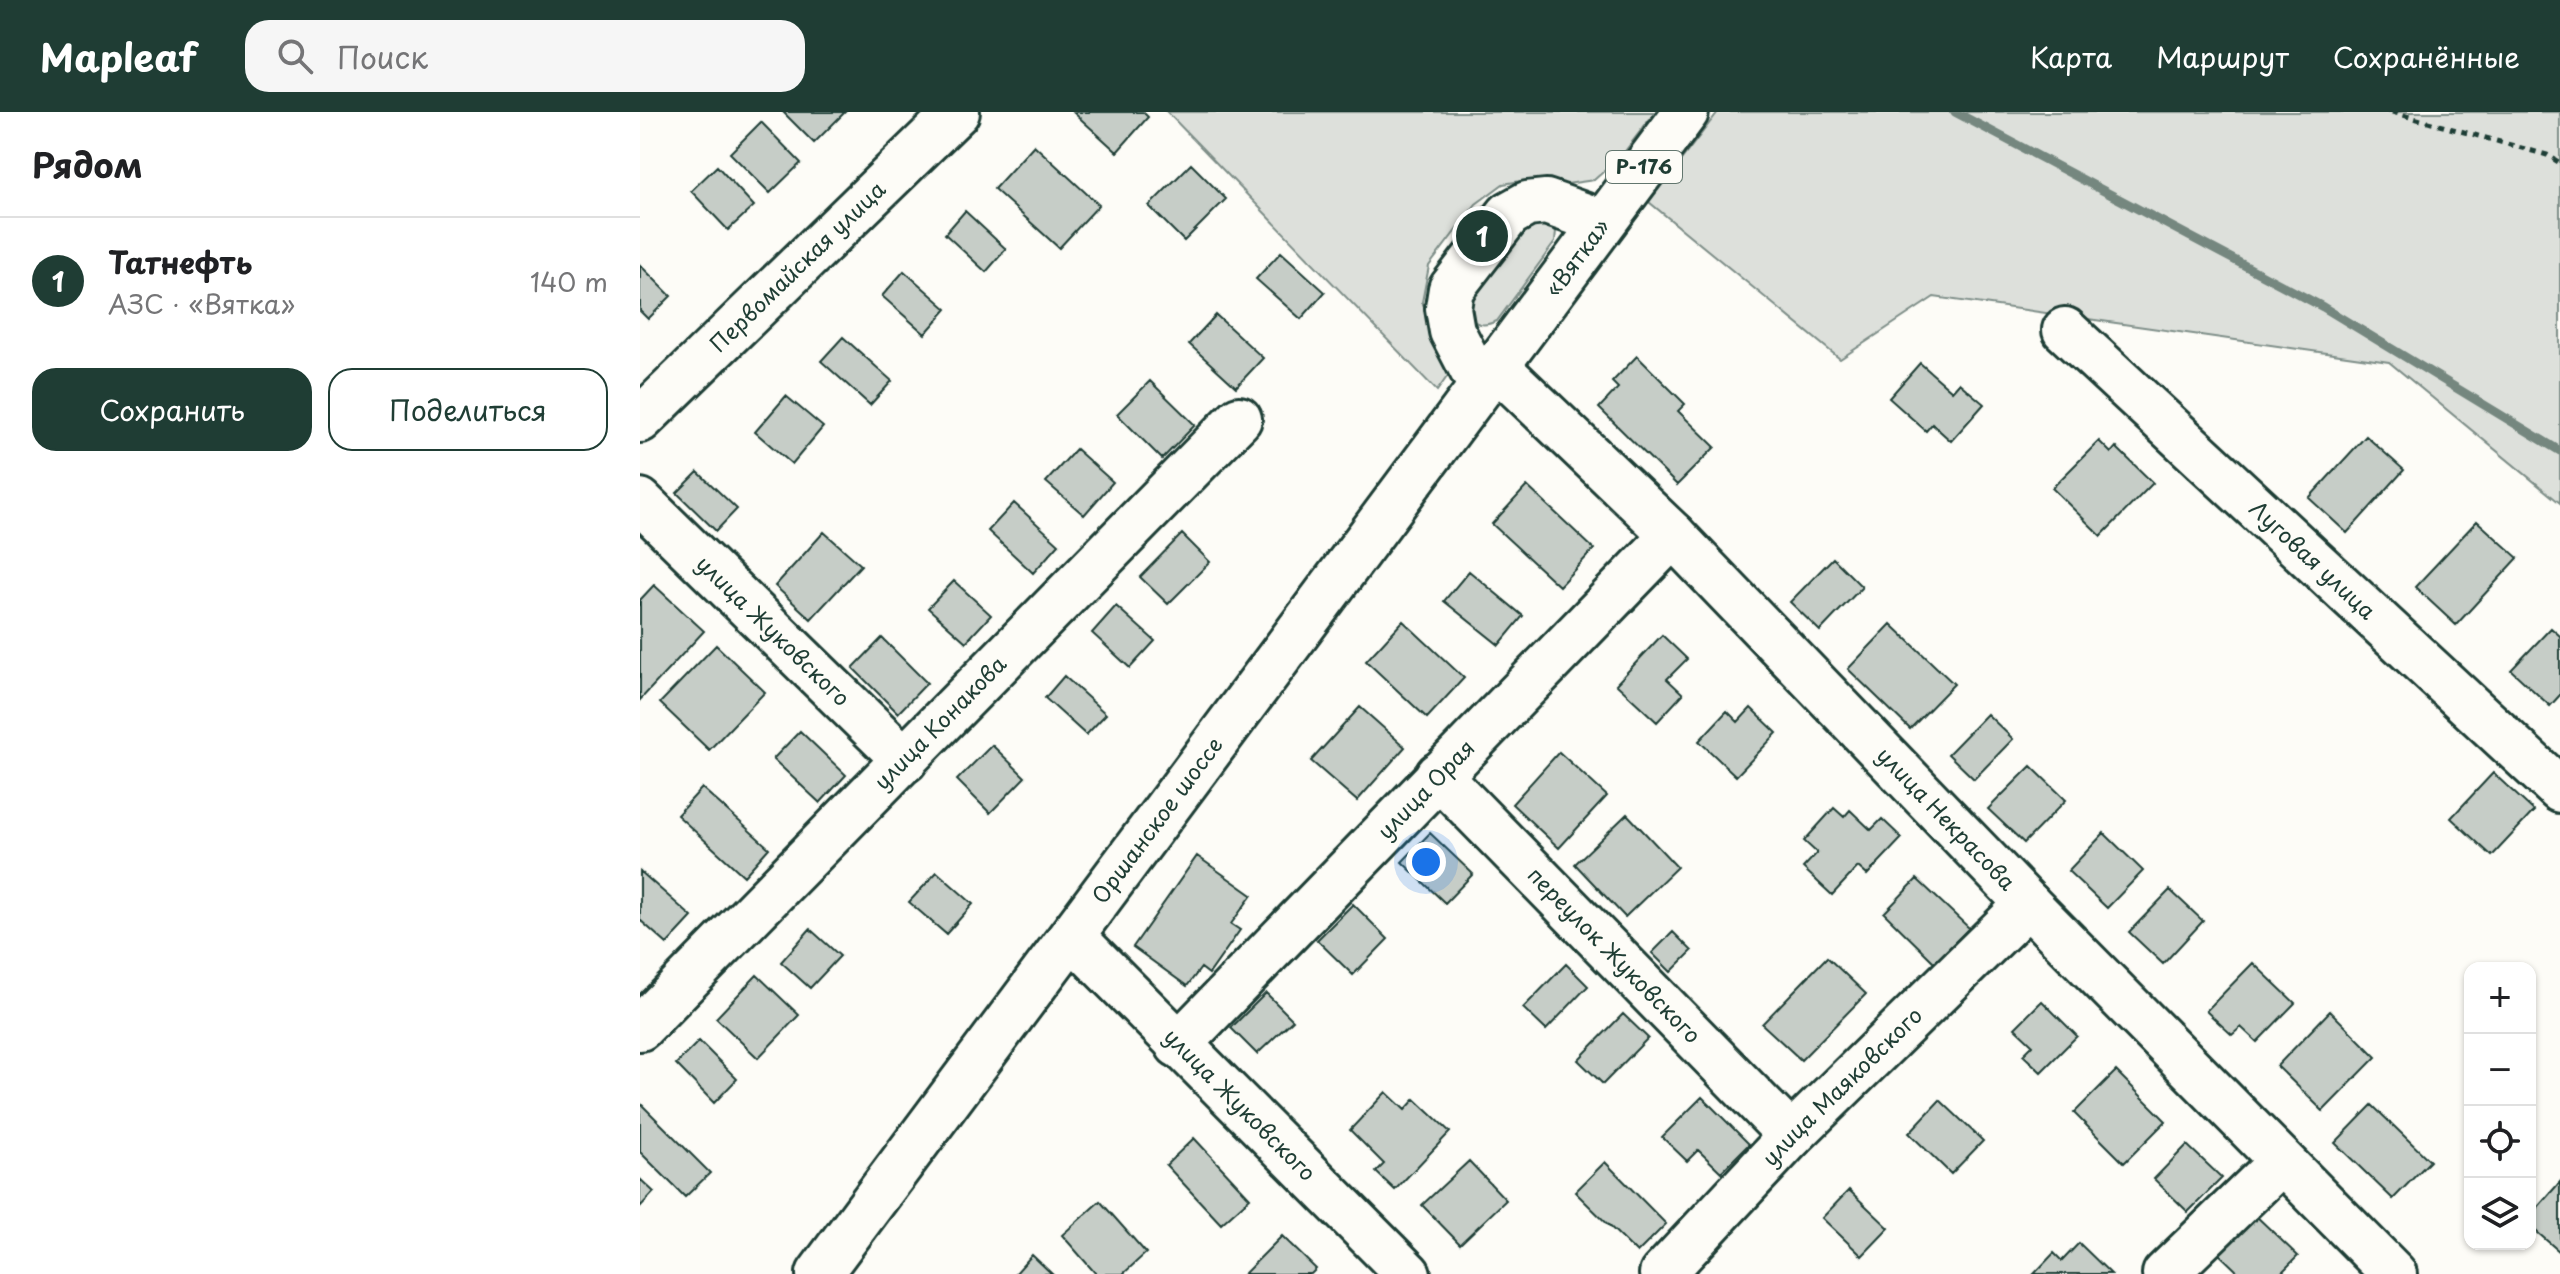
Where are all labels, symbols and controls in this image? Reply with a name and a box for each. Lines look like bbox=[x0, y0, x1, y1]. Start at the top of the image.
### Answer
search box bbox=[245, 20, 805, 92]
text: Mapleaf bbox=[40, 28, 197, 85]
icon: search bbox=[273, 34, 317, 78]
text: Поиск bbox=[337, 34, 428, 79]
text: Карта bbox=[2030, 35, 2112, 78]
text: Маршрут bbox=[2156, 35, 2289, 78]
text: Сохранённые bbox=[2333, 35, 2520, 78]
text: Рядом bbox=[32, 138, 143, 190]
road number: Р-176 bbox=[1606, 151, 1682, 183]
street label: Первомайская улица bbox=[702, 172, 892, 359]
pin: 1 bbox=[1456, 206, 1508, 266]
street label: «Вятка» bbox=[1536, 211, 1616, 303]
text: Татнефть bbox=[108, 239, 252, 284]
text: 1 bbox=[52, 262, 64, 301]
text: 140 m bbox=[530, 262, 608, 301]
text: АЗС · «Вятка» bbox=[108, 284, 295, 323]
button: Сохранить bbox=[32, 368, 312, 451]
button: Поделиться bbox=[328, 368, 608, 451]
street label: Луговая улица bbox=[2243, 492, 2384, 626]
street label: улица Жуковского bbox=[690, 547, 859, 713]
street label: улица Конакова bbox=[865, 647, 1013, 796]
street label: Оршанское шоссе bbox=[1083, 729, 1230, 910]
street label: улица Орая bbox=[1369, 731, 1481, 846]
street label: улица Некрасова bbox=[1870, 739, 2024, 897]
your location bbox=[1406, 842, 1446, 882]
street label: переулок Жуковского bbox=[1521, 858, 1710, 1050]
map controls bbox=[2464, 962, 2536, 1250]
button: + bbox=[2464, 962, 2536, 1034]
street label: улица Маяковского bbox=[1753, 998, 1929, 1173]
street label: улица Жуковского bbox=[1157, 1020, 1325, 1188]
button: − bbox=[2464, 1034, 2536, 1106]
button: locate bbox=[2464, 1106, 2536, 1178]
button: layers bbox=[2464, 1178, 2536, 1250]

